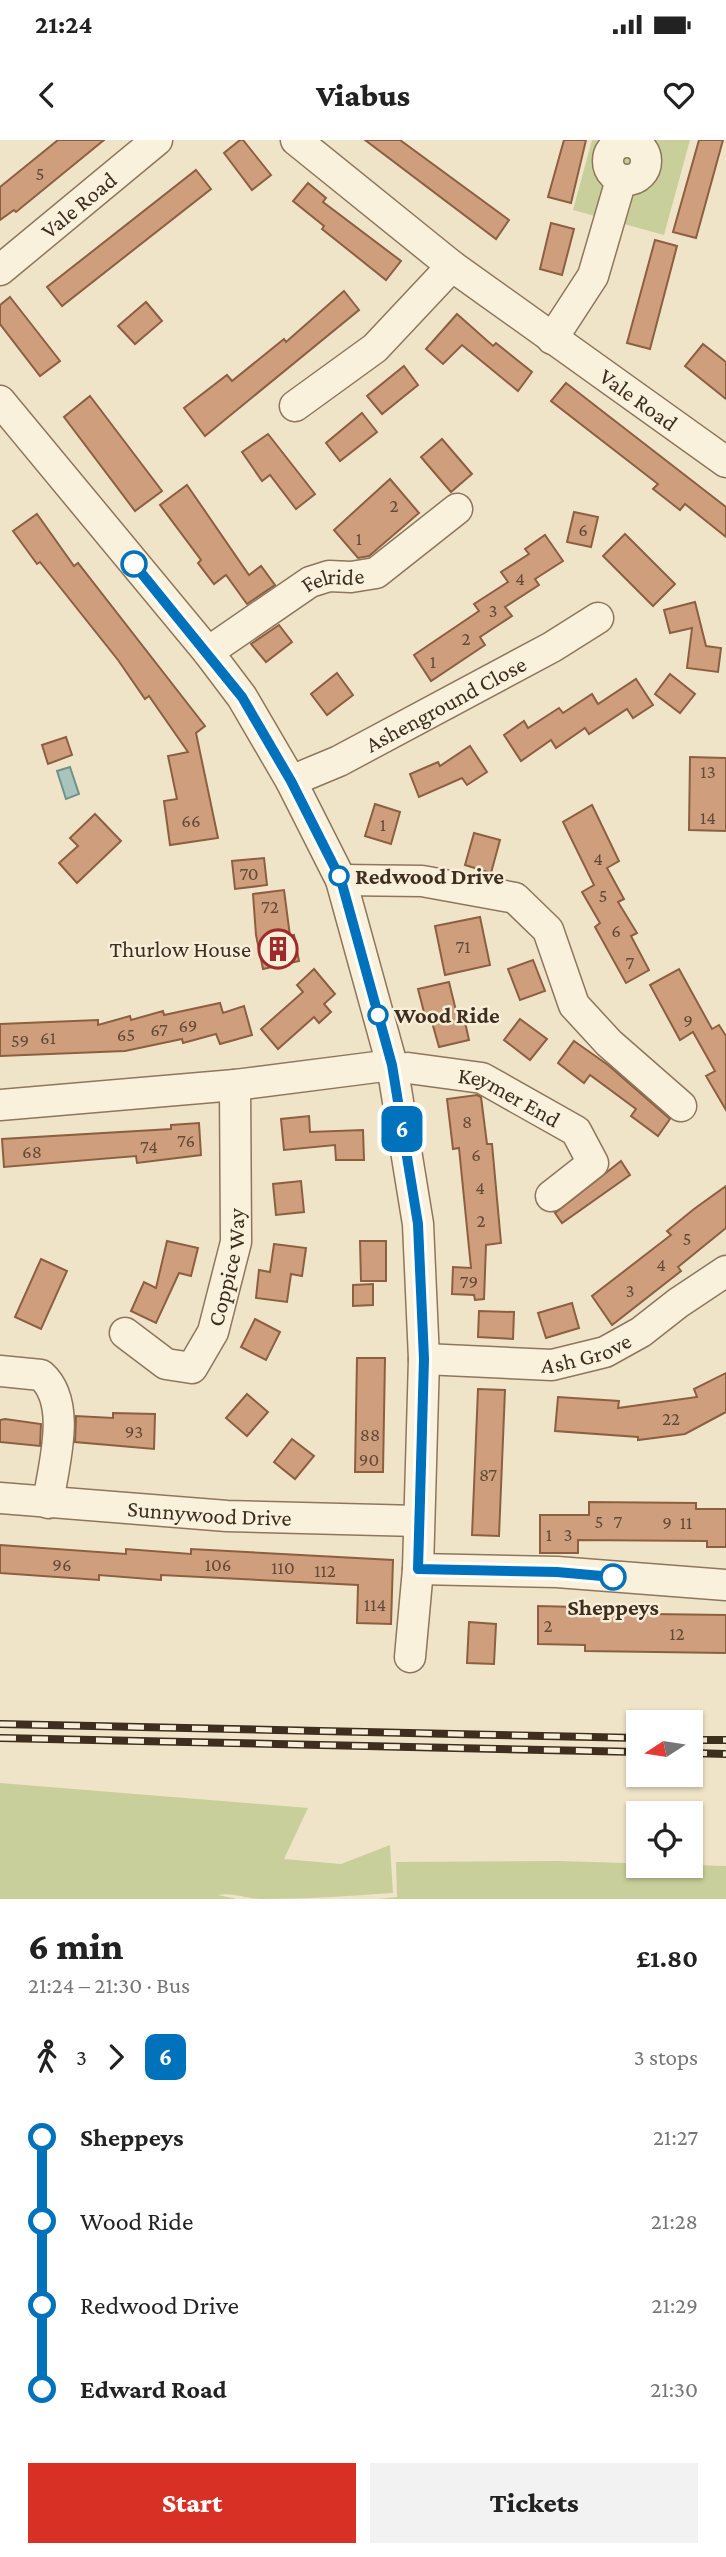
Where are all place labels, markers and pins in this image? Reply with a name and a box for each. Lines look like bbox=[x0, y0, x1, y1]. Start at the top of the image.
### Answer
unlabelled marker bbox=[121, 551, 147, 577]
place label: Redwood Drive bbox=[355, 863, 504, 889]
marker: Redwood Drive bbox=[329, 866, 349, 886]
building icon: Thurlow House bbox=[257, 928, 299, 970]
place label: Thurlow House bbox=[109, 936, 251, 962]
place label: Wood Ride bbox=[393, 1002, 500, 1028]
marker: Wood Ride bbox=[368, 1005, 388, 1025]
marker: Sheppeys bbox=[600, 1564, 626, 1590]
place label: Sheppeys bbox=[567, 1594, 659, 1620]

